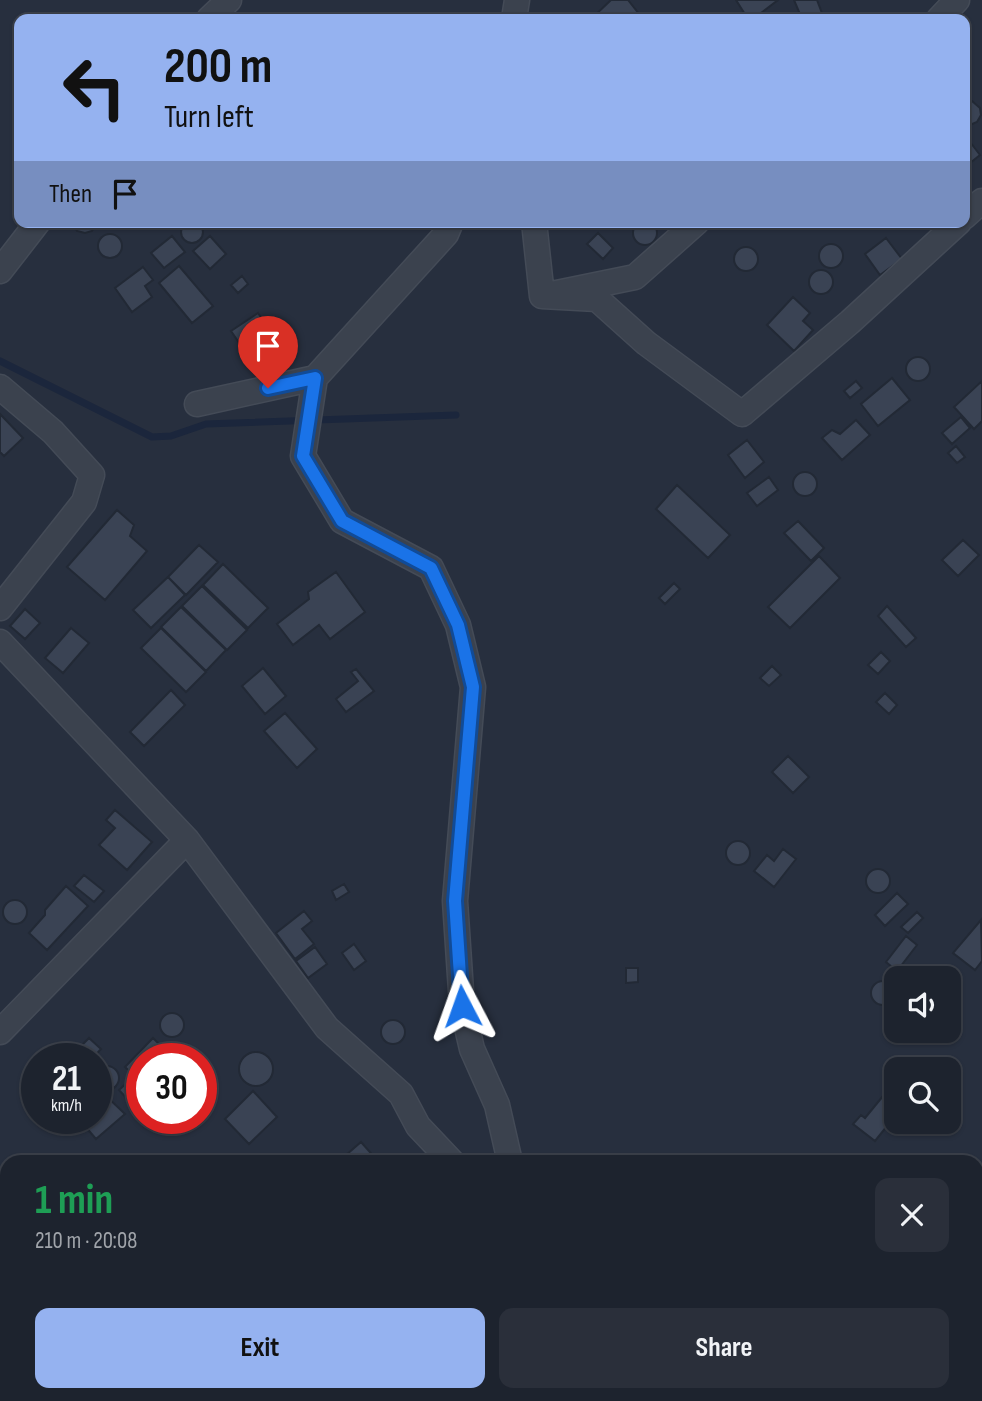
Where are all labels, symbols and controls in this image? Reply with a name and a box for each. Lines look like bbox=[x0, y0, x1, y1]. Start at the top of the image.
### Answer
text: 200 m bbox=[164, 38, 272, 97]
icon: left bbox=[49, 42, 140, 133]
text: Turn left bbox=[164, 98, 254, 137]
icon: arrive bbox=[106, 175, 144, 213]
text: Then bbox=[49, 179, 92, 210]
pin bbox=[238, 316, 298, 388]
icon: arrive bbox=[249, 327, 287, 365]
map controls bbox=[884, 966, 961, 1134]
button: sound bbox=[884, 966, 961, 1043]
position arrow bbox=[425, 969, 499, 1043]
speed limit sign: 30 bbox=[126, 1043, 217, 1134]
button: search bbox=[884, 1057, 961, 1134]
text: 21 bbox=[52, 1058, 81, 1101]
text: km/h bbox=[51, 1095, 82, 1116]
text: 1 min bbox=[35, 1175, 113, 1226]
button: close bbox=[875, 1178, 949, 1252]
text: 210 m · 20:08 bbox=[35, 1227, 137, 1255]
button: Exit bbox=[35, 1308, 485, 1388]
button: Share bbox=[499, 1308, 949, 1388]

